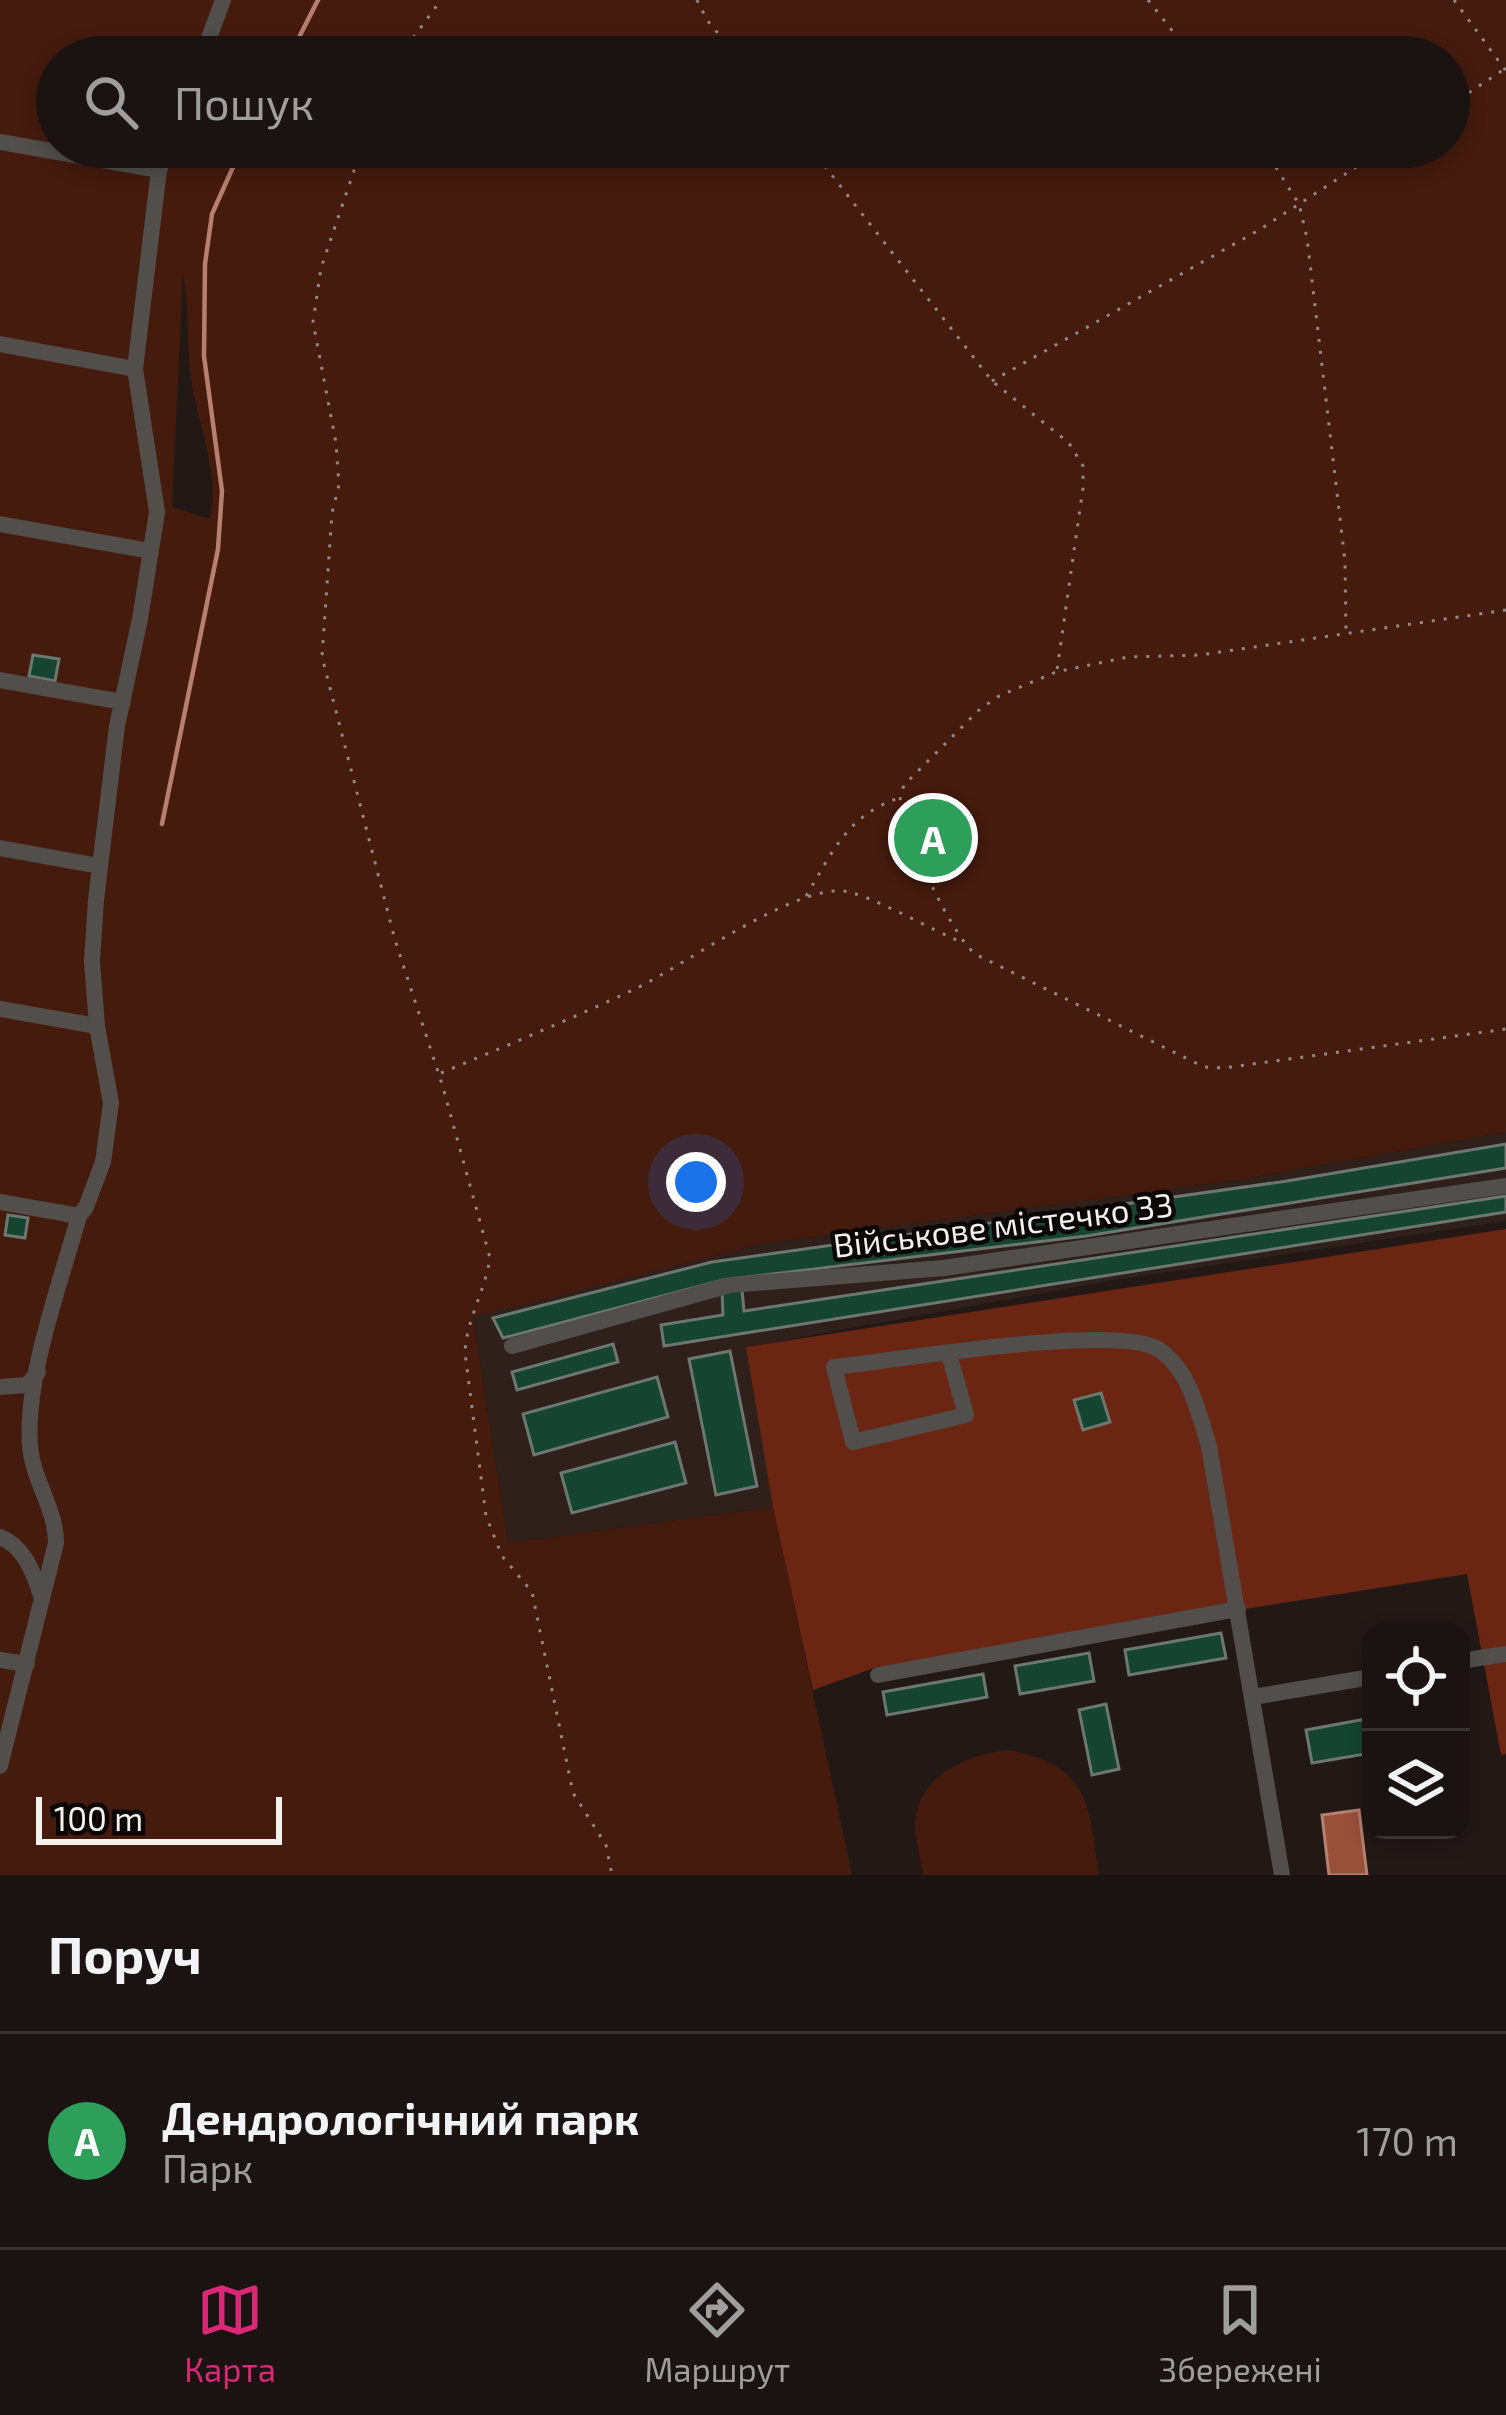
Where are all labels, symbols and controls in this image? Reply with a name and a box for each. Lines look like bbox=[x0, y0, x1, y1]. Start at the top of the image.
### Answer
search box bbox=[36, 36, 1470, 168]
icon: search bbox=[78, 69, 144, 135]
text: Пошук bbox=[174, 75, 314, 129]
pin: A bbox=[894, 793, 972, 883]
your location bbox=[666, 1152, 726, 1212]
street label: Військове містечко 33 bbox=[831, 1183, 1175, 1265]
map controls bbox=[1362, 1623, 1470, 1839]
button: locate bbox=[1362, 1623, 1470, 1731]
button: layers bbox=[1362, 1731, 1470, 1839]
scale bar bbox=[36, 1791, 282, 1844]
text: 100 m bbox=[54, 1798, 143, 1838]
text: Поруч bbox=[48, 1923, 202, 1984]
text: Дендрологічний парк bbox=[162, 2090, 639, 2144]
text: A bbox=[74, 2117, 100, 2164]
text: 170 m bbox=[1356, 2117, 1458, 2164]
text: Парк bbox=[162, 2144, 253, 2191]
tab: Карта bbox=[184, 2277, 276, 2389]
tab: Маршрут bbox=[644, 2277, 790, 2389]
tab: Збережені bbox=[1159, 2277, 1322, 2389]

